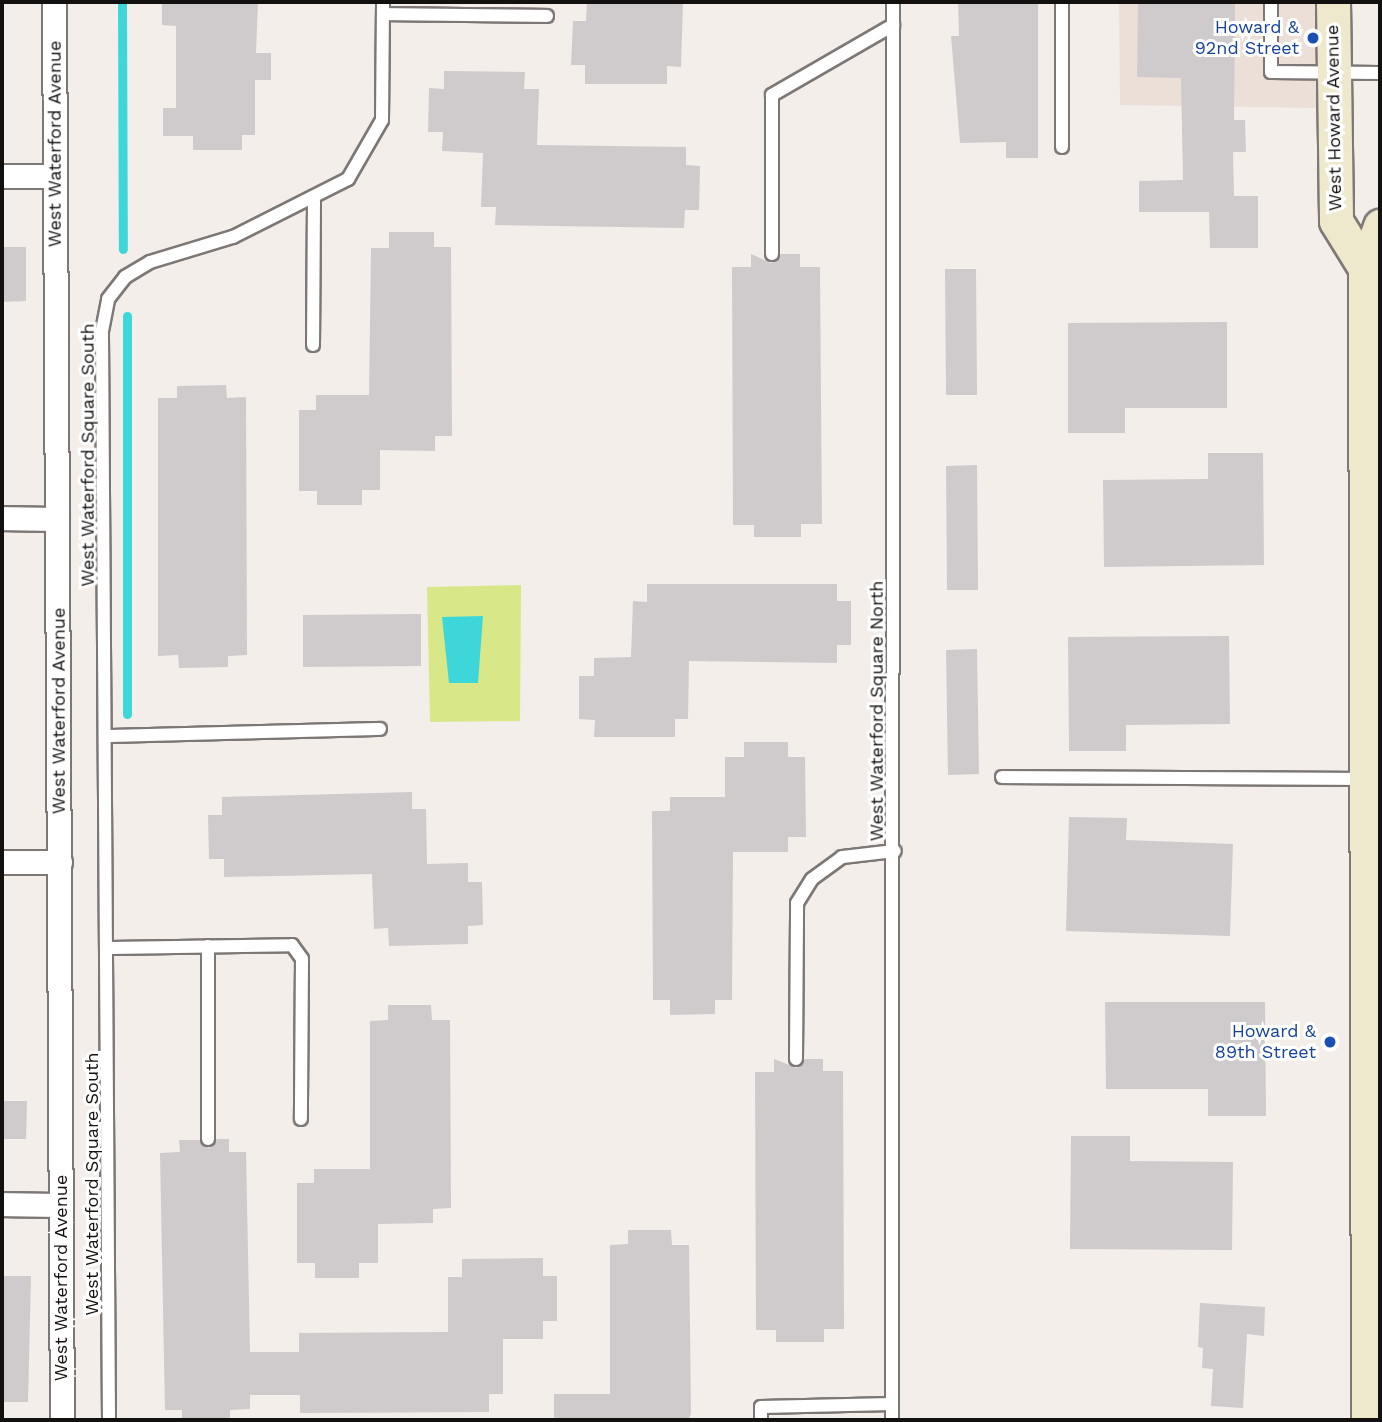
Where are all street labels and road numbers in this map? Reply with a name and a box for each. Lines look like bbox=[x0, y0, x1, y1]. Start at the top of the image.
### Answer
street label: West Howard Avenue bbox=[1322, 24, 1346, 212]
street label: West Waterford Avenue bbox=[44, 40, 66, 248]
street label: West Waterford Square South bbox=[77, 323, 99, 587]
street label: West Waterford Square North bbox=[866, 580, 888, 842]
street label: West Waterford Avenue bbox=[48, 607, 70, 815]
street label: West Waterford Square South bbox=[81, 1052, 103, 1316]
street label: West Waterford Avenue bbox=[50, 1174, 72, 1382]

